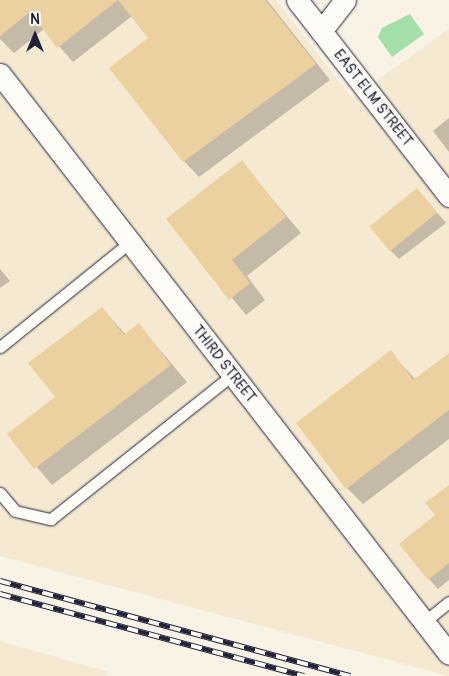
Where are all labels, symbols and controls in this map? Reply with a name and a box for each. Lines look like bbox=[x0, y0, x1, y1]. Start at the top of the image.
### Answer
north arrow bbox=[10, 10, 60, 60]
text: N bbox=[30, 11, 40, 28]
street label: EAST ELM STREET bbox=[330, 46, 416, 150]
street label: THIRD STREET bbox=[188, 322, 260, 406]

